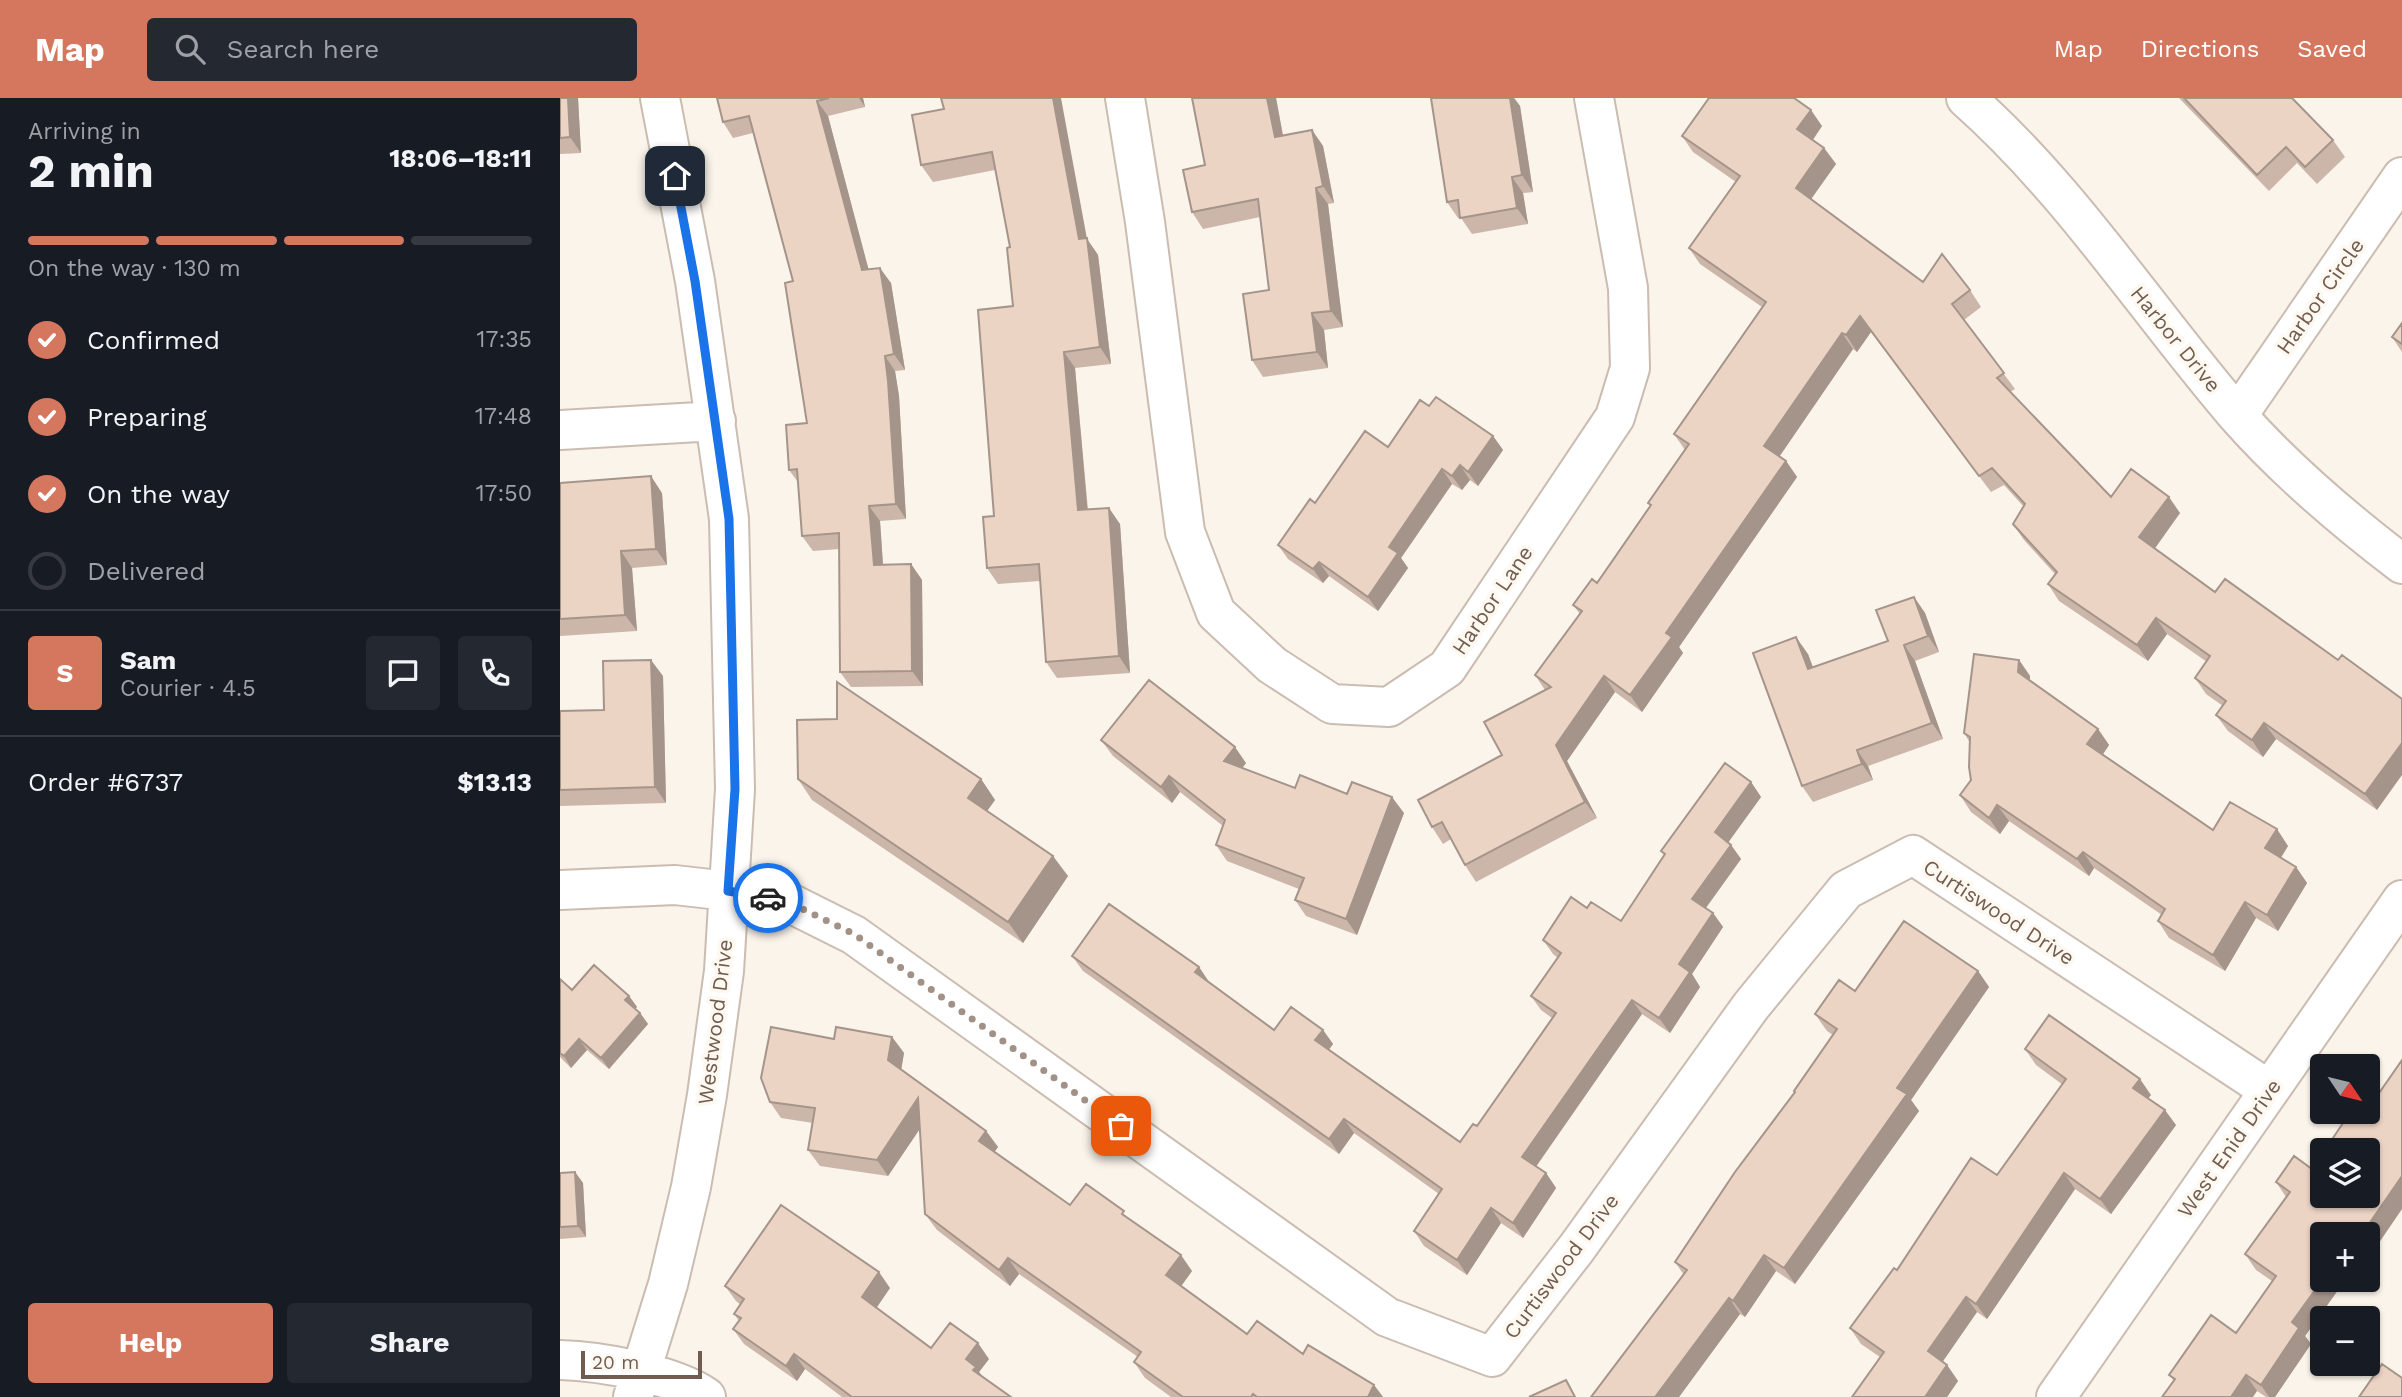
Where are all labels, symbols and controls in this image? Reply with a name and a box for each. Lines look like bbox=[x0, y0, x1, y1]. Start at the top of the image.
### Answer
search box bbox=[147, 18, 637, 81]
text: Map bbox=[35, 30, 105, 69]
icon: search bbox=[171, 30, 209, 68]
text: Search here bbox=[227, 34, 379, 64]
text: Map bbox=[2054, 35, 2103, 63]
text: Directions bbox=[2141, 35, 2259, 63]
text: Saved bbox=[2297, 35, 2367, 63]
text: Arriving in bbox=[28, 118, 141, 145]
text: 18:06–18:11 bbox=[389, 143, 532, 173]
text: 2 min bbox=[28, 144, 154, 198]
pin bbox=[645, 146, 705, 206]
icon: home bbox=[656, 157, 694, 195]
street label: Harbor Circle bbox=[2271, 233, 2369, 359]
text: On the way · 130 m bbox=[28, 255, 241, 282]
street label: Harbor Drive bbox=[2126, 281, 2226, 397]
icon: check bbox=[28, 321, 66, 359]
text: Confirmed bbox=[87, 325, 220, 355]
text: 17:35 bbox=[477, 326, 532, 353]
icon: check bbox=[28, 398, 66, 436]
text: Preparing bbox=[87, 402, 207, 432]
text: 17:48 bbox=[475, 403, 532, 430]
icon: check bbox=[28, 475, 66, 513]
text: On the way bbox=[87, 479, 230, 509]
text: 17:50 bbox=[476, 480, 532, 507]
street label: Harbor Lane bbox=[1446, 541, 1538, 659]
text: Delivered bbox=[87, 556, 206, 586]
button: chat bbox=[366, 636, 440, 710]
button: phone bbox=[458, 636, 532, 710]
text: Sam bbox=[120, 645, 176, 675]
text: S bbox=[57, 658, 73, 688]
text: Courier · 4.5 bbox=[120, 675, 256, 702]
text: Order #6737 bbox=[28, 767, 183, 797]
text: $13.13 bbox=[457, 767, 532, 797]
street label: Curtiswood Drive bbox=[1919, 854, 2079, 970]
courier bbox=[733, 863, 803, 933]
icon: car bbox=[749, 879, 787, 917]
street label: Westwood Drive bbox=[692, 938, 738, 1106]
north arrow bbox=[2310, 1054, 2380, 1124]
map controls bbox=[2310, 1054, 2380, 1376]
street label: West Enid Drive bbox=[2172, 1074, 2286, 1222]
pin bbox=[1091, 1096, 1151, 1156]
icon: bag bbox=[1102, 1107, 1140, 1145]
button: layers bbox=[2310, 1138, 2380, 1208]
street label: Curtiswood Drive bbox=[1498, 1189, 1624, 1343]
button: + bbox=[2310, 1222, 2380, 1292]
button: Help bbox=[28, 1303, 273, 1383]
button: Share bbox=[287, 1303, 532, 1383]
button: − bbox=[2310, 1306, 2380, 1376]
scale bar bbox=[581, 1348, 702, 1380]
text: 20 m bbox=[592, 1351, 639, 1374]

